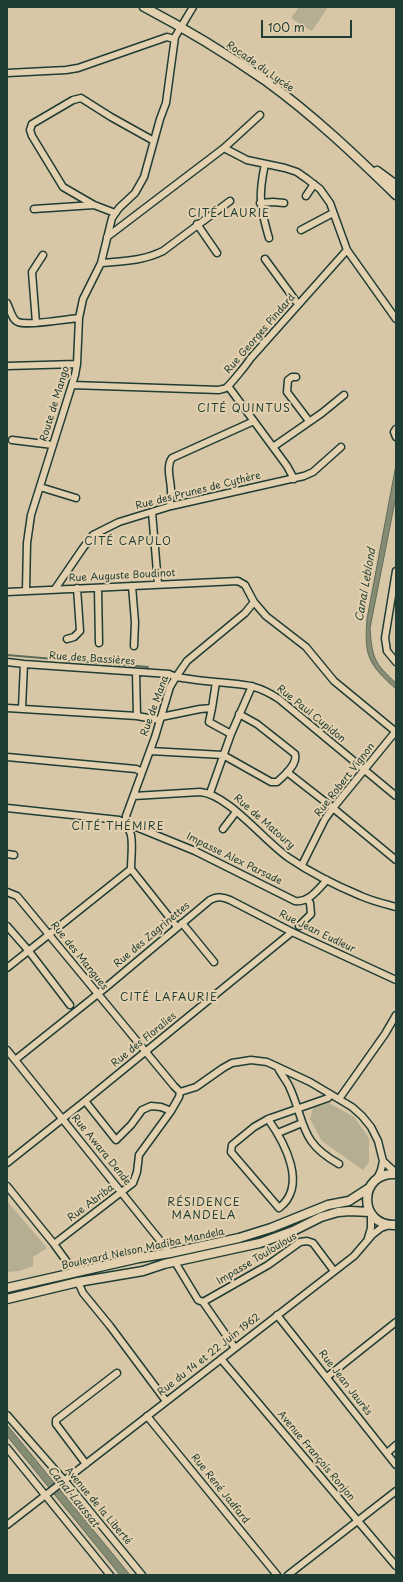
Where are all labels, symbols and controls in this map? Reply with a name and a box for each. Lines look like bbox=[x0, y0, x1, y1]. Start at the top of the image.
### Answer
scale bar bbox=[263, 12, 354, 38]
text: 100 m bbox=[268, 18, 305, 36]
street label: Rocade du Lycée bbox=[224, 39, 296, 95]
district label: CITÉ LAURIE bbox=[188, 207, 270, 221]
street label: Rue Georges Pindard bbox=[222, 292, 298, 376]
street label: Route de Mango bbox=[38, 365, 72, 443]
district label: CITÉ QUINTUS bbox=[197, 402, 291, 416]
street label: Rue des Prunes de Cythère bbox=[134, 470, 262, 512]
district label: CITÉ CAPULO bbox=[84, 535, 172, 549]
water label: Canal Leblond bbox=[353, 547, 379, 623]
street label: Rue Auguste Boudinot bbox=[68, 567, 176, 585]
street label: Rue des Bassières bbox=[49, 650, 135, 668]
street label: Rue de Mana bbox=[138, 674, 172, 738]
street label: Rue Paul Cupidon bbox=[274, 683, 348, 745]
street label: Rue Robert Vignon bbox=[312, 741, 378, 819]
street label: Rue de Matoury bbox=[231, 792, 297, 852]
district label: CITÉ THÉMIRE bbox=[72, 820, 164, 834]
street label: Impasse Alex Parsade bbox=[184, 831, 284, 887]
street label: Rue des Zagrinettes bbox=[112, 900, 192, 970]
street label: Rue Jean Eudleur bbox=[277, 908, 357, 956]
street label: Rue des Mangues bbox=[48, 920, 110, 992]
district label: CITÉ LAFAURIE bbox=[120, 991, 218, 1005]
street label: Rue des Floralies bbox=[109, 1010, 179, 1070]
street label: Rue Awara Dende bbox=[69, 1112, 133, 1188]
street label: Rue Abriba bbox=[66, 1182, 116, 1224]
district label: RÉSIDENCE MANDELA bbox=[167, 1196, 241, 1222]
street label: Boulevard Nelson Madiba Mandela bbox=[60, 1226, 226, 1272]
street label: Impasse Touloulous bbox=[215, 1230, 299, 1288]
street label: Rue du 14 et 22 Juin 1962 bbox=[155, 1311, 263, 1399]
street label: Rue Jean Jaurès bbox=[316, 1348, 374, 1418]
street label: Avenue François Ronjon bbox=[275, 1409, 357, 1503]
street label: Rue René Jadfard bbox=[188, 1452, 252, 1526]
water label: Canal Laussat bbox=[44, 1464, 102, 1530]
street label: Avenue de la Liberté bbox=[62, 1465, 134, 1547]

